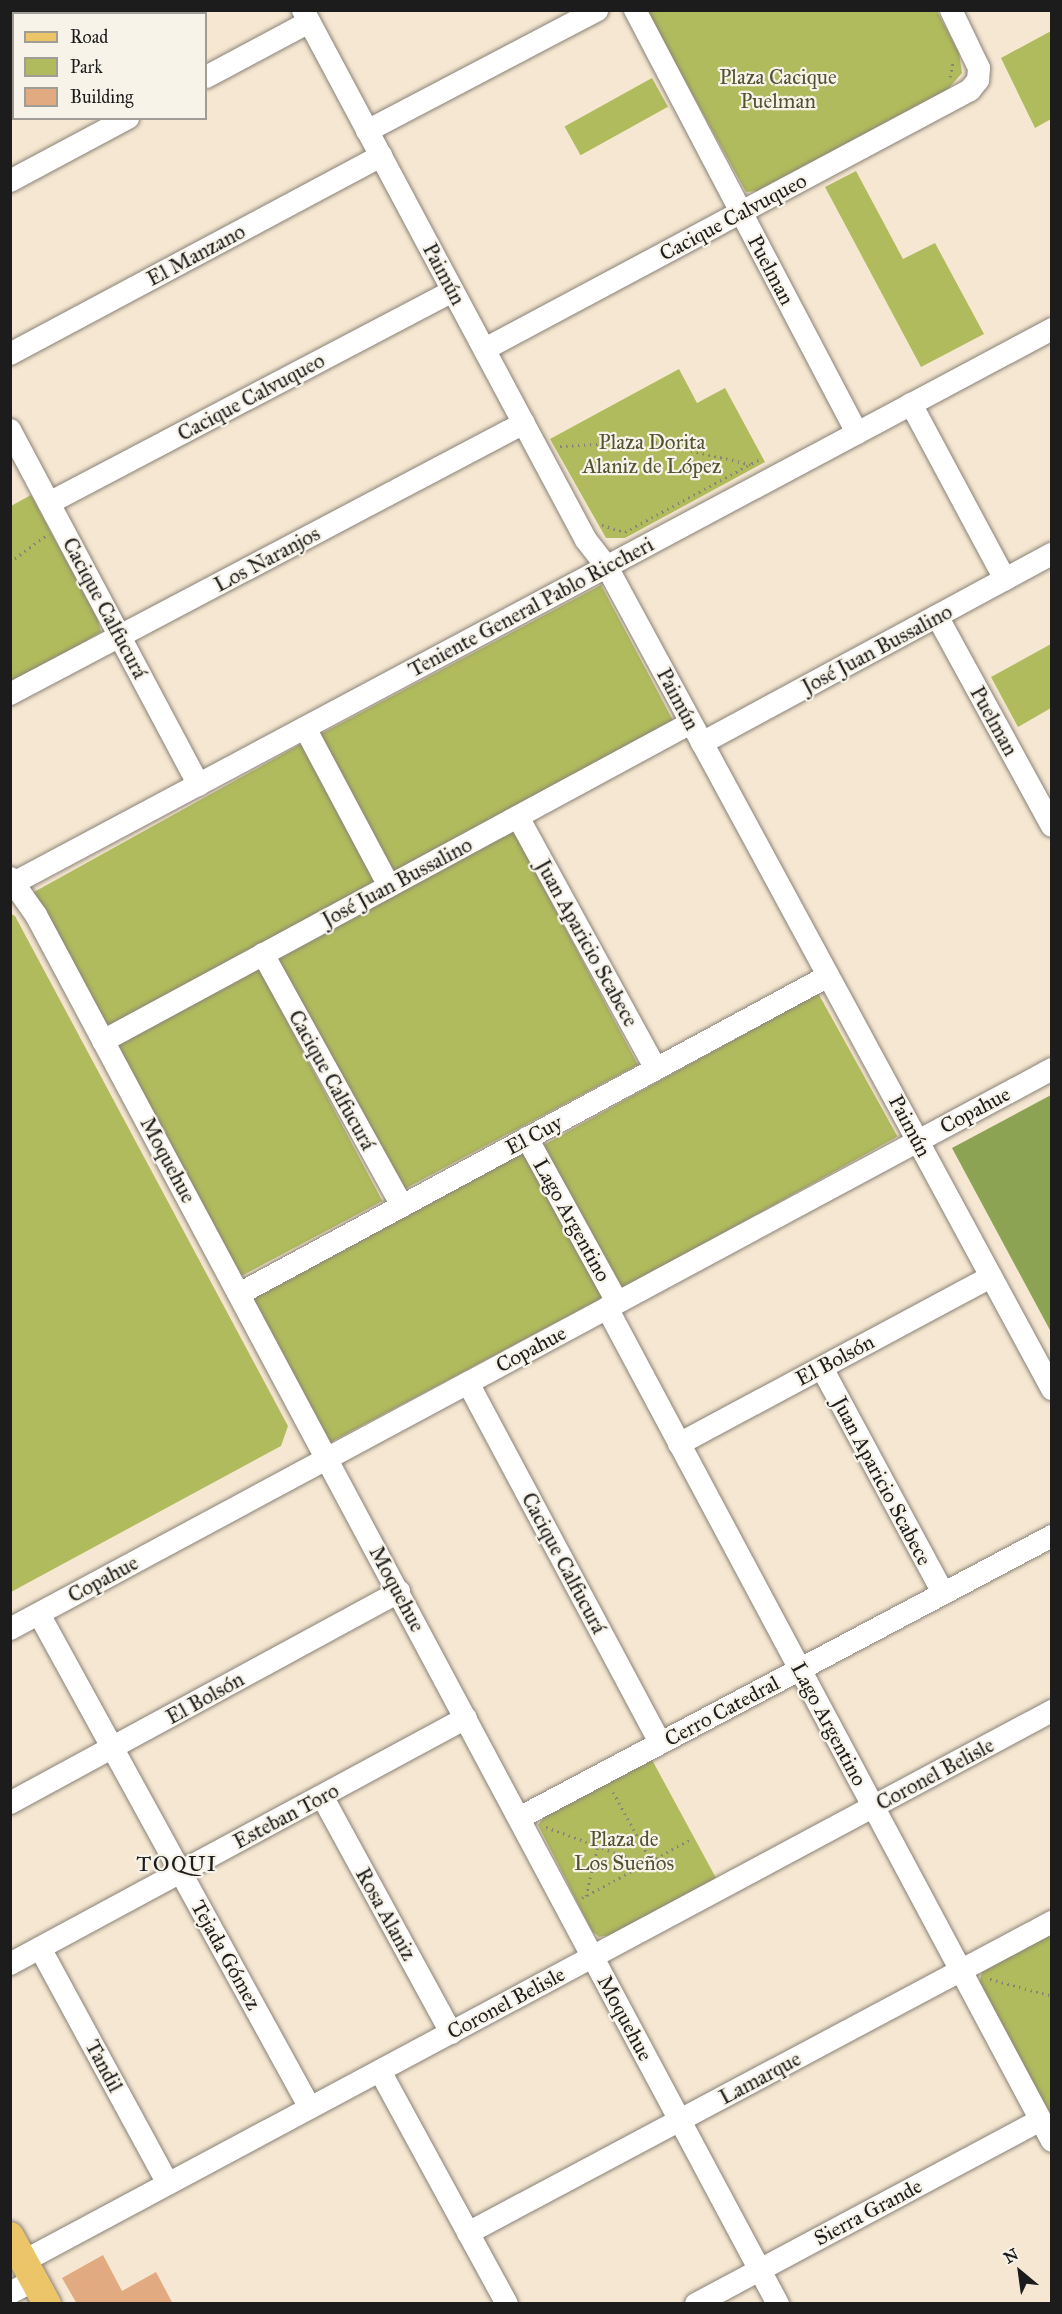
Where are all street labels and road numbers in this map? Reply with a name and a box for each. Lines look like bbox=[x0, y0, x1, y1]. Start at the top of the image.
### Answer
street label: Cacique Calvuqueo bbox=[655, 168, 811, 266]
street label: El Manzano bbox=[142, 219, 250, 291]
street label: Puelman bbox=[742, 231, 800, 309]
street label: Paimún bbox=[417, 239, 471, 309]
street label: Cacique Calvuqueo bbox=[173, 348, 329, 446]
street label: Los Naranjos bbox=[210, 521, 324, 597]
street label: Teniente General Pablo Riccheri bbox=[404, 532, 658, 682]
street label: Cacique Calfucurá bbox=[57, 533, 153, 683]
street label: José Juan Bussalino bbox=[798, 599, 956, 699]
street label: Paimún bbox=[651, 664, 705, 734]
street label: Puelman bbox=[965, 682, 1023, 760]
street label: José Juan Bussalino bbox=[318, 832, 476, 932]
street label: Juan Aparicio Scabece bbox=[531, 855, 643, 1031]
street label: Cacique Calfucurá bbox=[283, 1006, 381, 1154]
street label: Copahue bbox=[936, 1081, 1014, 1139]
street label: Paimún bbox=[883, 1091, 937, 1161]
street label: El Cuy bbox=[501, 1110, 567, 1160]
street label: Moquehue bbox=[135, 1113, 201, 1207]
street label: Lago Argentino bbox=[528, 1154, 616, 1286]
street label: Copahue bbox=[492, 1320, 570, 1378]
street label: El Bolsón bbox=[791, 1329, 879, 1391]
street label: Juan Aparicio Scabece bbox=[827, 1392, 937, 1570]
street label: Cacique Calfucurá bbox=[516, 1488, 612, 1638]
street label: Moquehue bbox=[364, 1542, 430, 1636]
street label: Copahue bbox=[64, 1550, 142, 1608]
street label: Lago Argentino bbox=[786, 1658, 872, 1790]
street label: El Bolsón bbox=[162, 1666, 248, 1730]
street label: Cerro Catedral bbox=[660, 1670, 784, 1752]
street label: Coronel Belisle bbox=[872, 1732, 998, 1816]
street label: Esteban Toro bbox=[229, 1778, 343, 1854]
street label: Rosa Alaniz bbox=[350, 1863, 422, 1965]
street label: Tejada Gómez bbox=[186, 1896, 266, 2014]
street label: Coronel Belisle bbox=[443, 1961, 569, 2045]
street label: Moquehue bbox=[592, 1971, 658, 2065]
street label: Tandil bbox=[80, 2036, 128, 2096]
street label: Lamarque bbox=[715, 2046, 805, 2110]
street label: Sierra Grande bbox=[810, 2173, 926, 2251]

